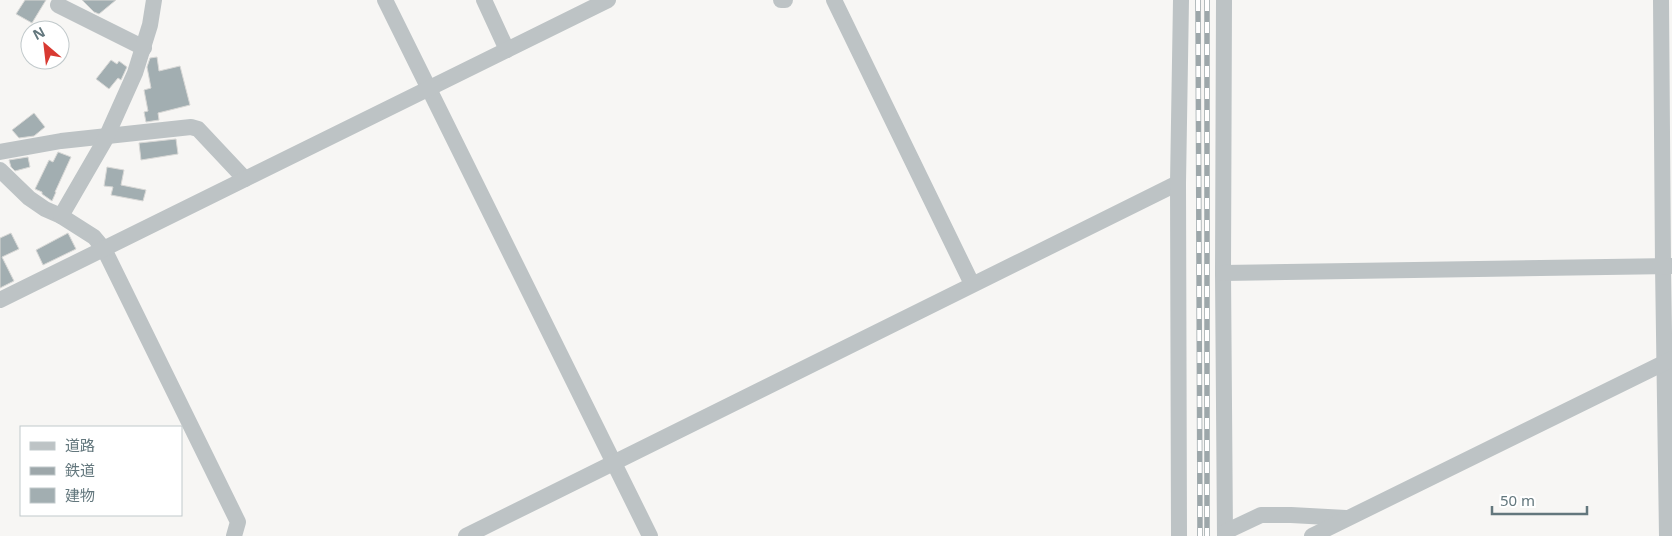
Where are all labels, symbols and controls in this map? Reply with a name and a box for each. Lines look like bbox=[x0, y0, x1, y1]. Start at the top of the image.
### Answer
north arrow bbox=[20, 20, 70, 70]
text: N bbox=[29, 22, 48, 44]
legend bbox=[20, 426, 182, 516]
text: 道路 bbox=[65, 435, 95, 455]
text: 鉄道 bbox=[65, 460, 95, 480]
scale bar bbox=[1492, 484, 1587, 516]
text: 建物 bbox=[65, 485, 95, 505]
text: 50 m bbox=[1500, 490, 1535, 510]

